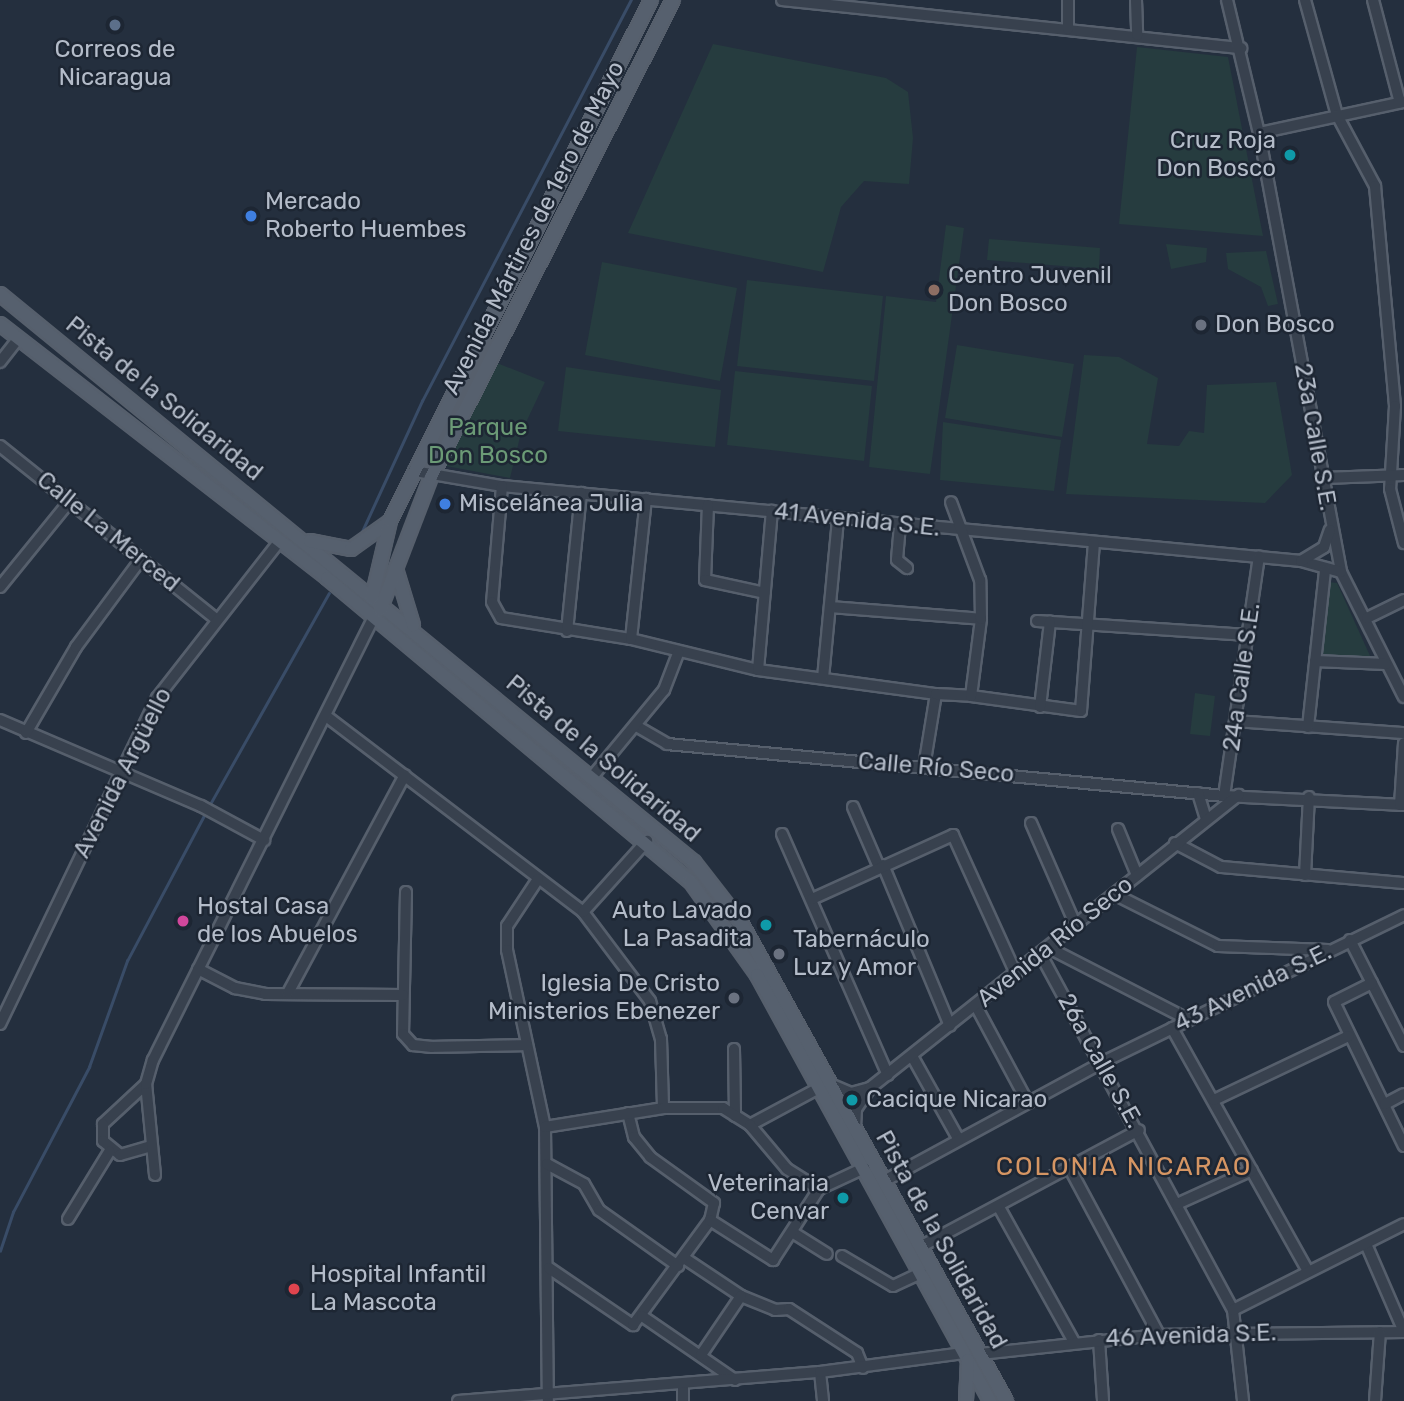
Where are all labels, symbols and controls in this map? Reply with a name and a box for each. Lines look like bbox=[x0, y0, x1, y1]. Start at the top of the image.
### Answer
marker: Correos de Nicaragua bbox=[107, 17, 123, 33]
place label: Correos de Nicaragua bbox=[55, 36, 175, 92]
street label: Avenida Mártires de 1ero de Mayo bbox=[437, 56, 631, 400]
place label: Cruz Roja Don Bosco bbox=[1156, 127, 1276, 183]
marker: Cruz Roja Don Bosco bbox=[1282, 147, 1298, 163]
place label: Mercado Roberto Huembes bbox=[265, 188, 467, 244]
marker: Mercado Roberto Huembes bbox=[243, 208, 259, 224]
place label: Centro Juvenil Don Bosco bbox=[948, 262, 1112, 318]
marker: Centro Juvenil Don Bosco bbox=[926, 282, 942, 298]
street label: Pista de la Solidaridad bbox=[60, 311, 268, 487]
place label: Don Bosco bbox=[1215, 311, 1335, 339]
marker: Don Bosco bbox=[1193, 317, 1209, 333]
street label: 23a Calle S.E. bbox=[1288, 361, 1342, 513]
park label: Parque Don Bosco bbox=[428, 414, 548, 470]
street label: Calle La Merced bbox=[31, 466, 185, 598]
place label: Miscelánea Julia bbox=[459, 490, 643, 518]
marker: Miscelánea Julia bbox=[437, 496, 453, 512]
street label: 41 Avenida S.E. bbox=[772, 497, 942, 543]
street label: 24a Calle S.E. bbox=[1217, 601, 1267, 753]
street label: Pista de la Solidaridad bbox=[500, 669, 706, 849]
street label: Avenida Argüello bbox=[67, 683, 179, 863]
street label: Calle Río Seco bbox=[857, 747, 1015, 789]
street label: Avenida Río Seco bbox=[971, 870, 1139, 1014]
place label: Hostal Casa de los Abuelos bbox=[197, 893, 358, 949]
place label: Auto Lavado La Pasadita bbox=[612, 897, 752, 953]
marker: Hostal Casa de los Abuelos bbox=[175, 913, 191, 929]
marker: Auto Lavado La Pasadita bbox=[758, 917, 774, 933]
place label: Tabernáculo Luz y Amor bbox=[793, 926, 930, 982]
street label: 43 Avenida S.E. bbox=[1169, 937, 1337, 1039]
marker: Tabernáculo Luz y Amor bbox=[771, 946, 787, 962]
place label: Iglesia De Cristo Ministerios Ebenezer bbox=[488, 970, 720, 1026]
street label: 26a Calle S.E. bbox=[1051, 989, 1149, 1133]
marker: Iglesia De Cristo Ministerios Ebenezer bbox=[726, 990, 742, 1006]
place label: Cacique Nicarao bbox=[866, 1086, 1047, 1114]
marker: Cacique Nicarao bbox=[844, 1092, 860, 1108]
street label: Pista de la Solidaridad bbox=[869, 1126, 1013, 1354]
district label: COLONIA NICARAO bbox=[997, 1151, 1251, 1183]
place label: Veterinaria Cenvar bbox=[707, 1170, 829, 1226]
marker: Veterinaria Cenvar bbox=[835, 1190, 851, 1206]
place label: Hospital Infantil La Mascota bbox=[310, 1261, 486, 1317]
marker: Hospital Infantil La Mascota bbox=[284, 1279, 304, 1299]
street label: 46 Avenida S.E. bbox=[1105, 1319, 1277, 1353]

